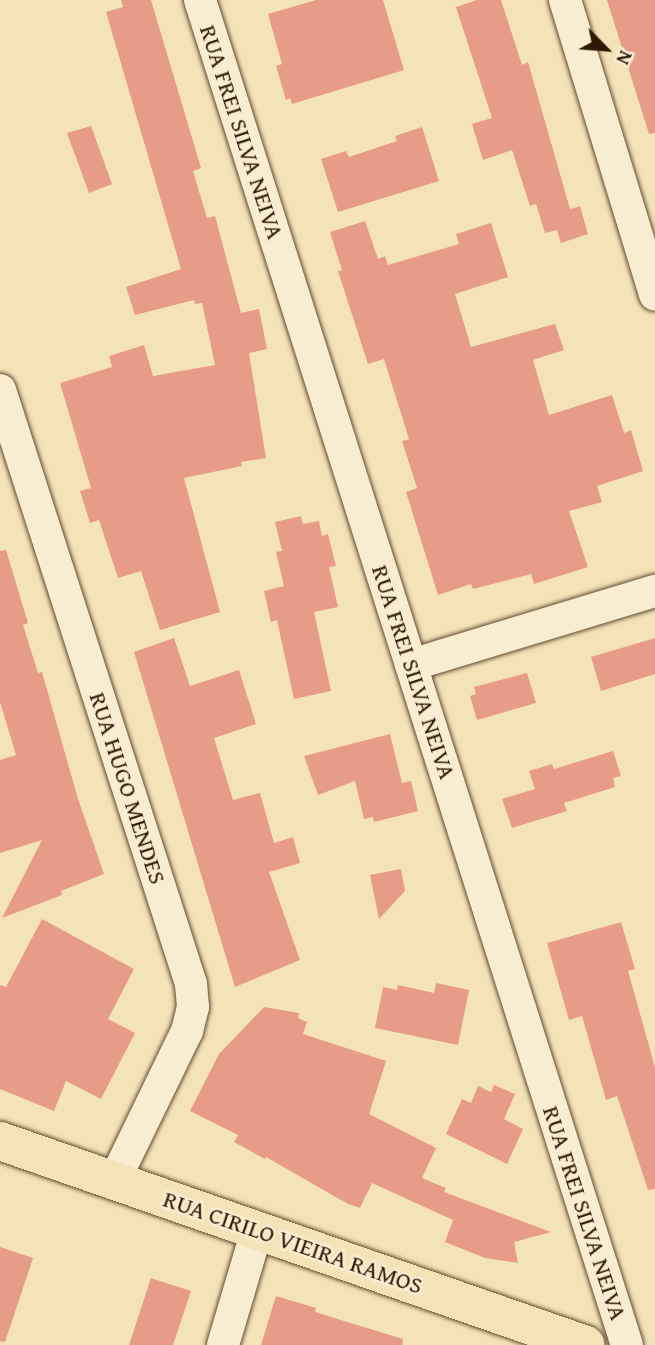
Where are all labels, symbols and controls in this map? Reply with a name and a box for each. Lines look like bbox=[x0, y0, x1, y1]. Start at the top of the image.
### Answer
north arrow bbox=[571, 14, 641, 84]
street label: RUA FREI SILVA NEIVA bbox=[194, 21, 290, 243]
text: N bbox=[610, 46, 640, 70]
street label: RUA FREI SILVA NEIVA bbox=[366, 561, 462, 783]
street label: RUA HUGO MENDES bbox=[83, 688, 173, 888]
street label: RUA FREI SILVA NEIVA bbox=[537, 1102, 633, 1324]
street label: RUA CIRILO VIEIRA RAMOS bbox=[160, 1184, 426, 1300]

